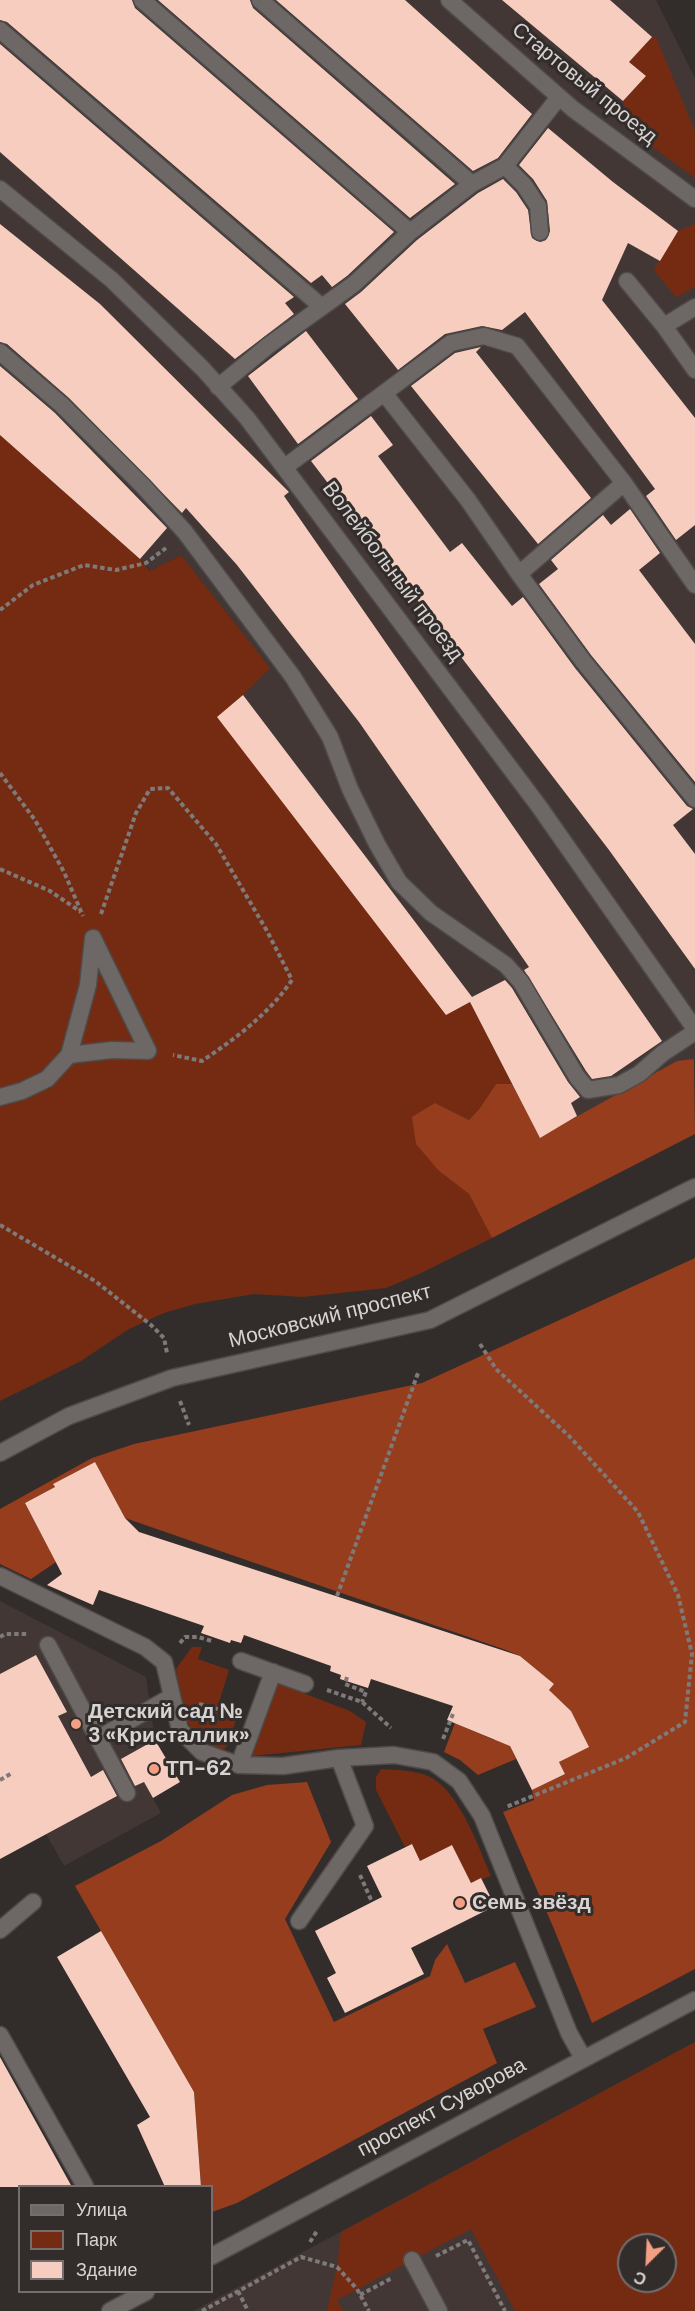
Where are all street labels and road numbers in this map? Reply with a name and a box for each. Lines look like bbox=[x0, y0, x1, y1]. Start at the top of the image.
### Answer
street label: Стартовый проезд bbox=[506, 18, 662, 150]
street label: Волейбольный проезд bbox=[316, 477, 468, 667]
street label: Московский проспект bbox=[226, 1280, 434, 1354]
street label: проспект Суворова bbox=[353, 2053, 531, 2163]

